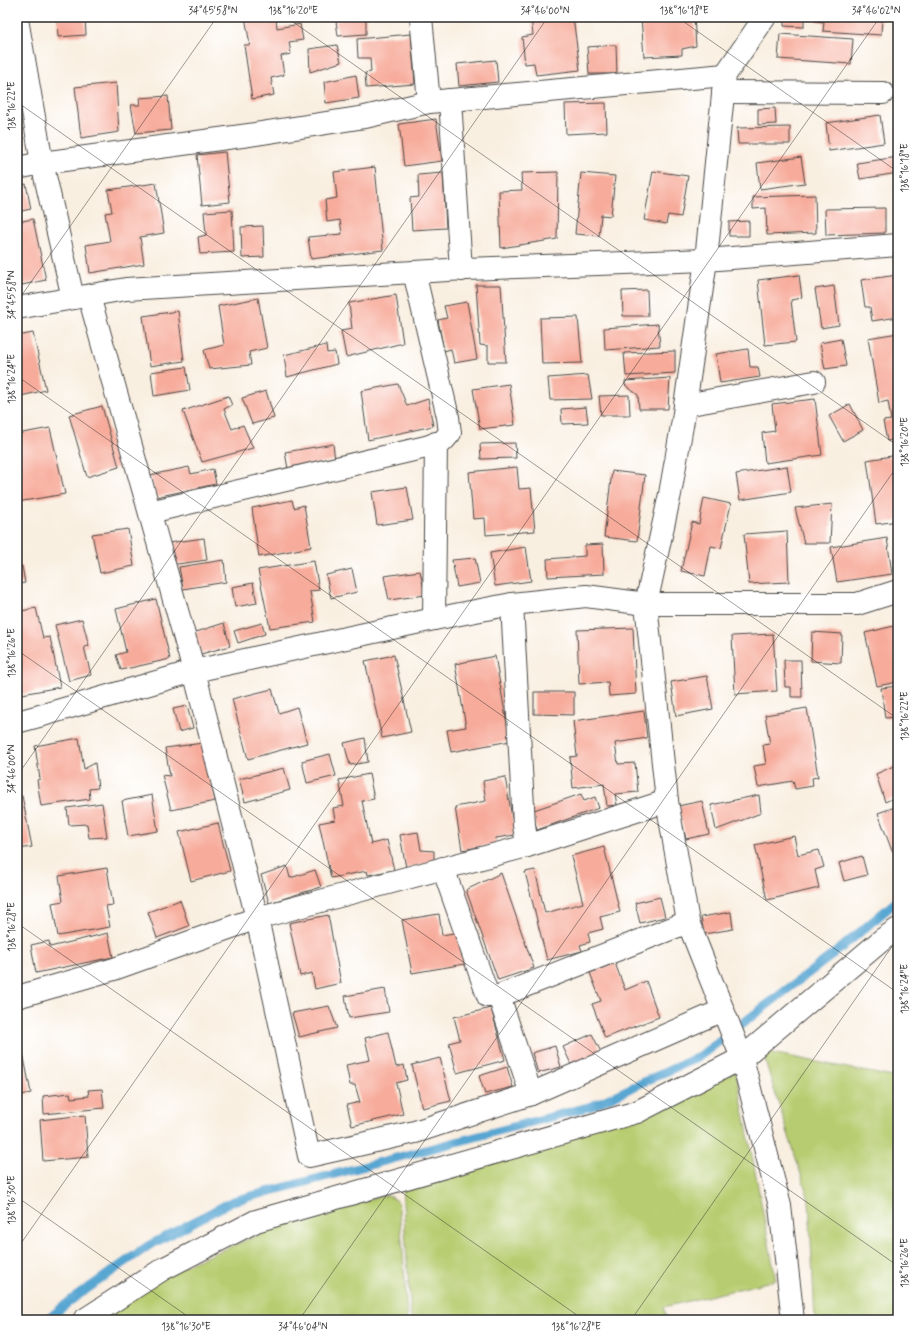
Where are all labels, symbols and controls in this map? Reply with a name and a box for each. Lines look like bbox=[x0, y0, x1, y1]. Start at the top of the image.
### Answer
text: 34°45'58"N bbox=[188, 4, 238, 18]
text: 138°16'20"E bbox=[268, 4, 318, 18]
text: 34°46'00"N bbox=[520, 4, 570, 18]
text: 138°16'18"E bbox=[659, 4, 709, 18]
text: 34°46'02"N bbox=[852, 4, 901, 18]
text: 138°16'22"E bbox=[5, 81, 19, 131]
text: 138°16'18"E bbox=[898, 143, 912, 193]
text: 34°45'58"N bbox=[5, 270, 19, 320]
text: 138°16'24"E bbox=[5, 354, 19, 404]
text: 138°16'20"E bbox=[898, 417, 912, 467]
text: 138°16'26"E bbox=[5, 628, 19, 678]
text: 138°16'22"E bbox=[898, 691, 912, 741]
text: 34°46'00"N bbox=[5, 744, 19, 794]
text: 138°16'28"E bbox=[5, 902, 19, 952]
text: 138°16'24"E bbox=[898, 964, 912, 1014]
text: 138°16'30"E bbox=[5, 1175, 19, 1225]
text: 138°16'26"E bbox=[898, 1238, 912, 1288]
text: 138°16'30"E bbox=[161, 1320, 211, 1334]
text: 34°46'04"N bbox=[278, 1320, 328, 1334]
text: 138°16'28"E bbox=[551, 1320, 601, 1334]

